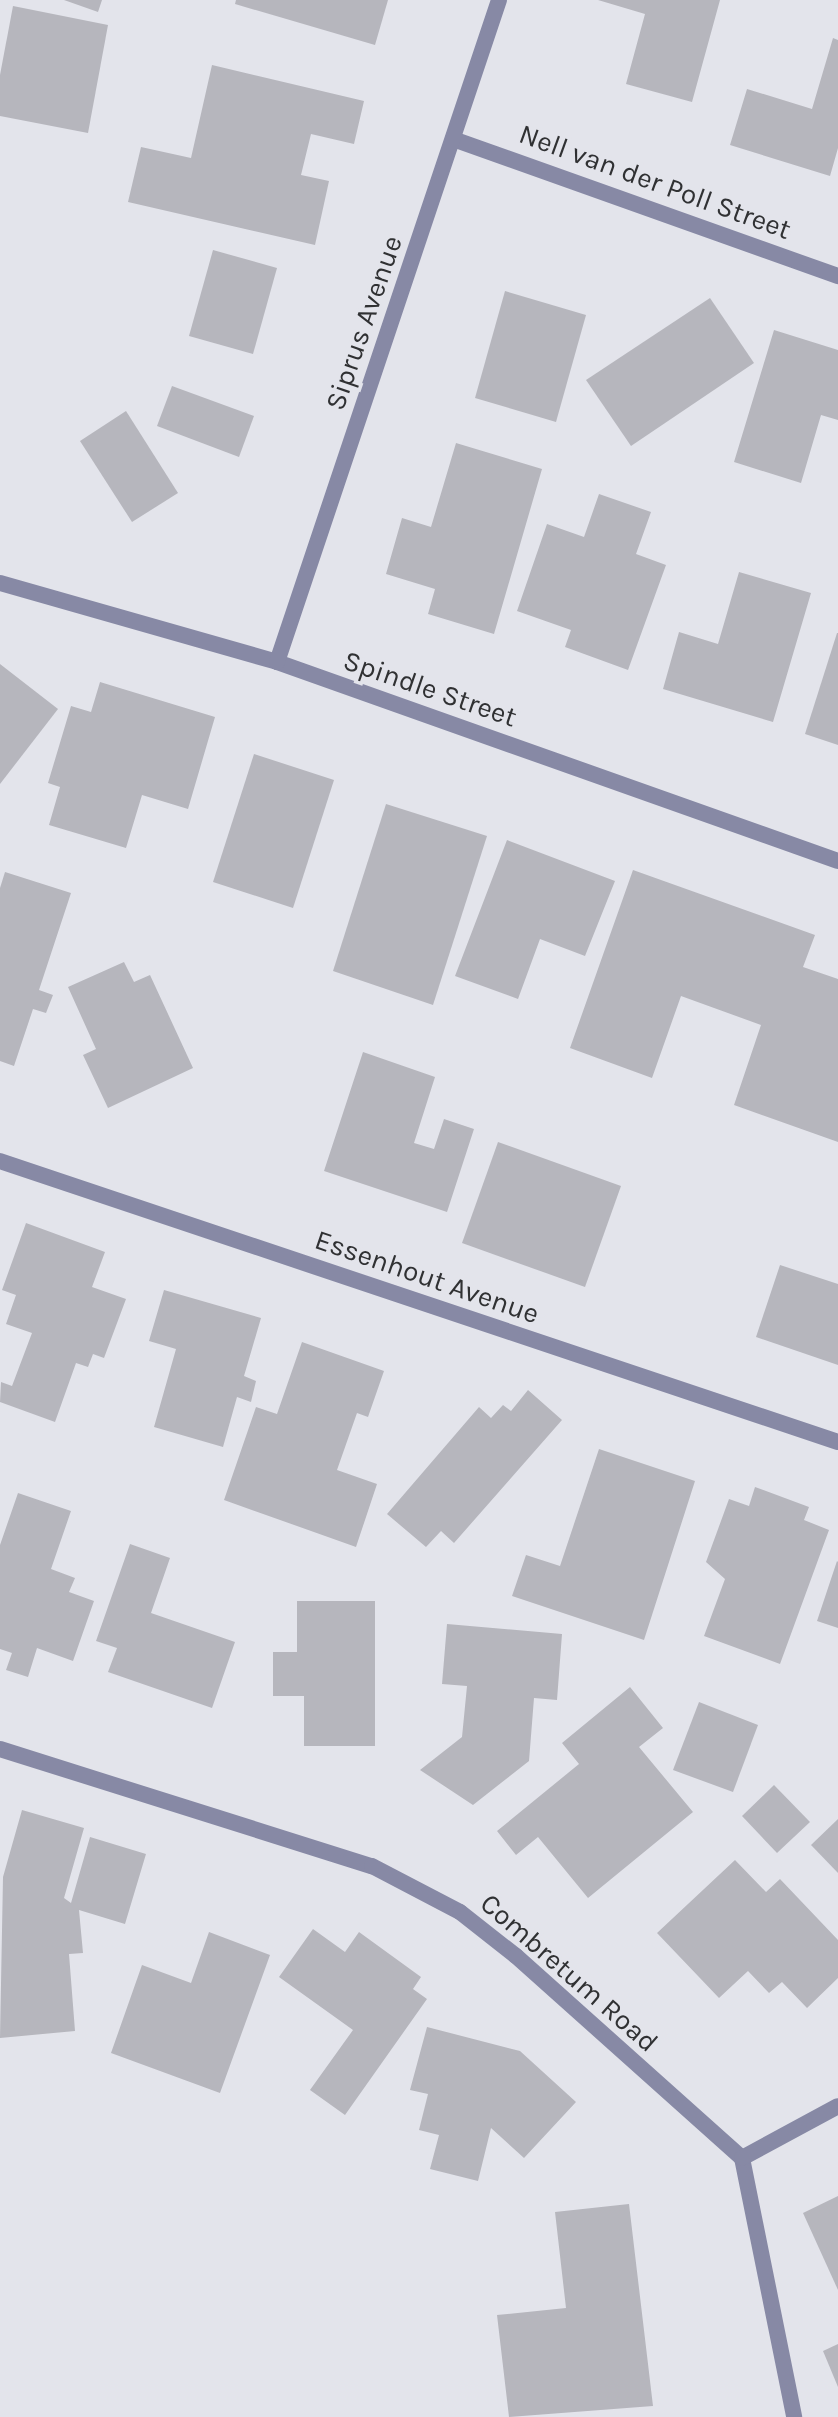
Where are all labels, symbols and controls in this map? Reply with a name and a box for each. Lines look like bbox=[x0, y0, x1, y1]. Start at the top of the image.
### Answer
street label: Nell van der Poll Street bbox=[515, 117, 795, 247]
street label: Siprus Avenue bbox=[318, 231, 410, 415]
street label: Spindle Street bbox=[339, 644, 521, 734]
street label: Essenhout Avenue bbox=[310, 1223, 544, 1331]
street label: Combretum Road bbox=[473, 1887, 665, 2059]

